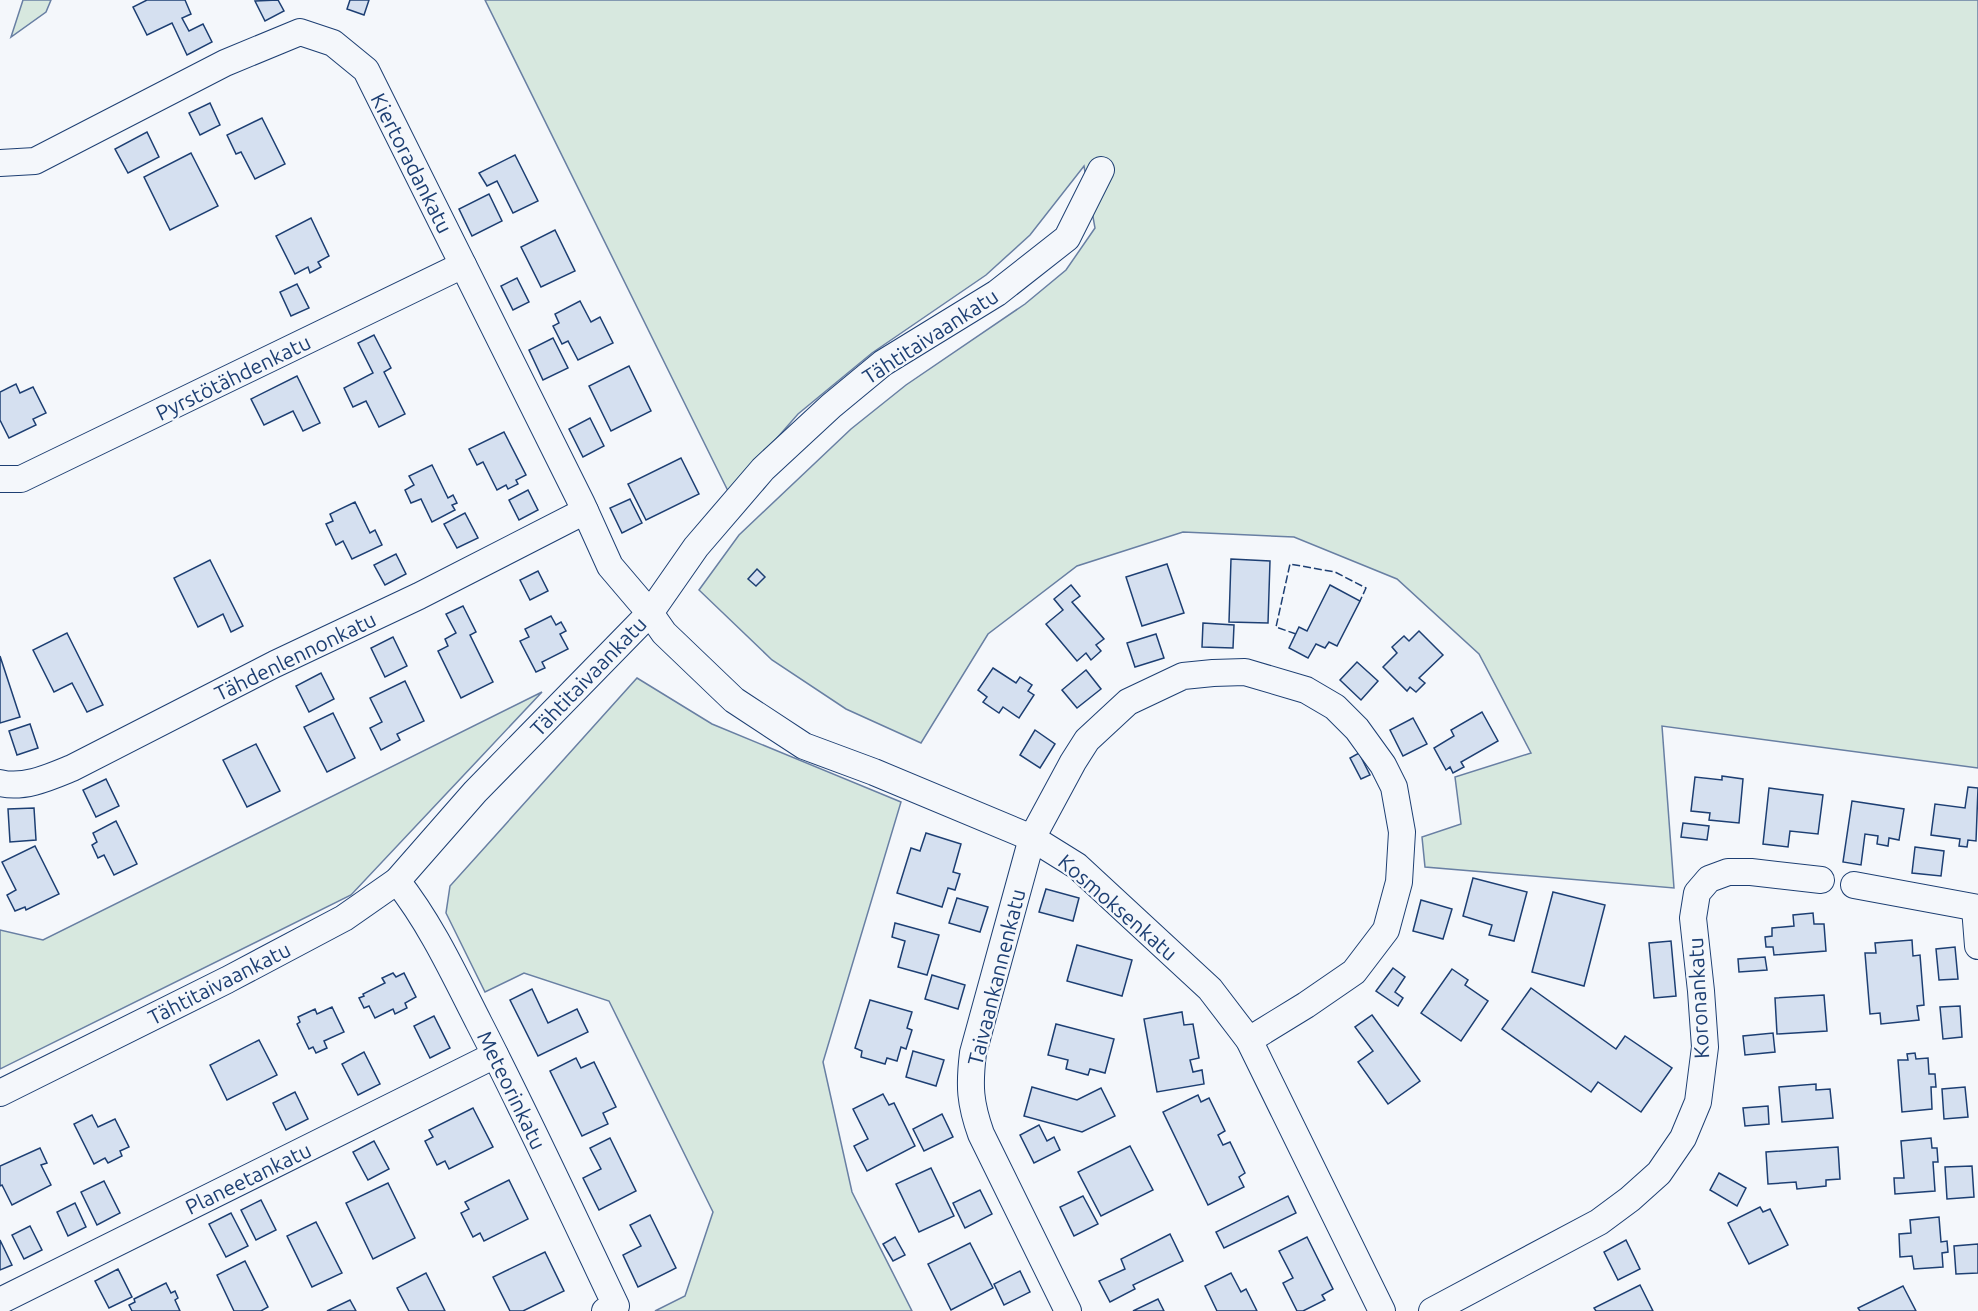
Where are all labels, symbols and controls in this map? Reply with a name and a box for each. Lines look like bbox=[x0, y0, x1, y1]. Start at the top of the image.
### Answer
street label: Kiertoradankatu bbox=[366, 89, 458, 237]
street label: Tähtitaivaankatu bbox=[858, 283, 1002, 389]
street label: Pyrstötähdenkatu bbox=[152, 329, 314, 425]
street label: Tähdenlennonkatu bbox=[210, 607, 380, 705]
street label: Tähtitaivaankatu bbox=[525, 611, 651, 741]
street label: Kosmoksenkatu bbox=[1054, 849, 1182, 965]
street label: Taivaankannenkatu bbox=[962, 886, 1030, 1068]
street label: Tähtitaivaankatu bbox=[144, 937, 294, 1029]
street label: Koronankatu bbox=[1683, 937, 1713, 1059]
street label: Meteorinkatu bbox=[473, 1027, 551, 1153]
street label: Planeetankatu bbox=[181, 1137, 315, 1219]

